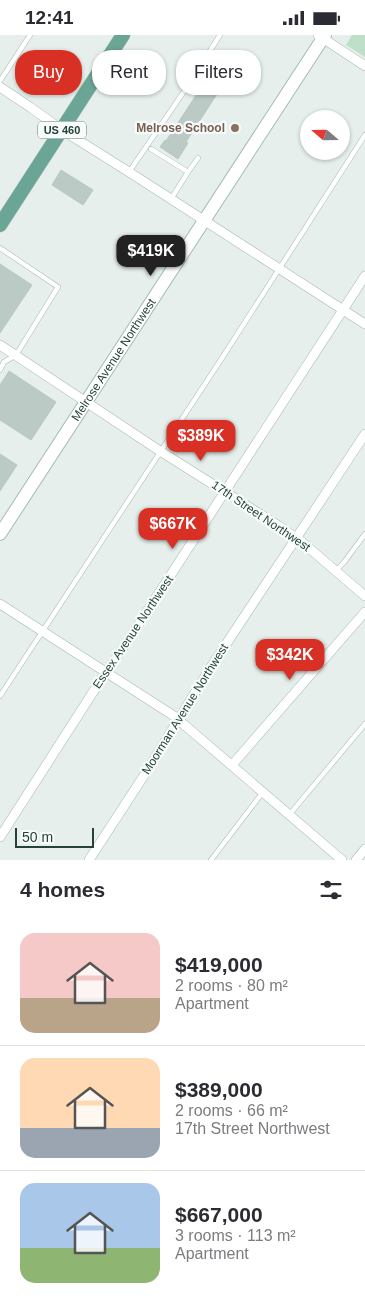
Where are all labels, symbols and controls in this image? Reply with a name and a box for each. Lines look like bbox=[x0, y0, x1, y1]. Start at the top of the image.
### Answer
text: 12:41 bbox=[25, 7, 74, 28]
chip: Buy bbox=[15, 50, 82, 95]
chip: Rent bbox=[92, 50, 166, 95]
chip: Filters bbox=[176, 50, 261, 95]
north arrow bbox=[300, 110, 350, 160]
map controls bbox=[300, 110, 350, 160]
road number: US 460 bbox=[38, 121, 86, 139]
place label: Melrose School bbox=[136, 121, 225, 135]
marker: Melrose School bbox=[229, 122, 241, 134]
pin: $419K bbox=[116, 235, 186, 277]
text: $419K bbox=[127, 242, 175, 259]
street label: Melrose Avenue Northwest bbox=[69, 295, 159, 424]
pin: $389K bbox=[166, 419, 236, 462]
text: $389K bbox=[177, 427, 225, 444]
street label: 17th Street Northwest bbox=[209, 478, 314, 555]
pin: $667K bbox=[138, 507, 208, 550]
text: $667K bbox=[149, 515, 197, 532]
street label: Essex Avenue Northwest bbox=[90, 572, 176, 691]
pin: $342K bbox=[255, 639, 325, 681]
street label: Moorman Avenue Northwest bbox=[139, 641, 231, 777]
text: $342K bbox=[266, 646, 314, 663]
scale bar bbox=[15, 825, 94, 848]
text: 50 m bbox=[22, 829, 53, 845]
icon: filters bbox=[317, 876, 345, 904]
text: 4 homes bbox=[20, 878, 105, 901]
icon: home bbox=[60, 953, 120, 1013]
text: $419,000 bbox=[175, 953, 263, 976]
text: 2 rooms · 80 m² bbox=[175, 977, 288, 994]
text: Apartment bbox=[175, 995, 249, 1012]
icon: home bbox=[60, 1078, 120, 1138]
text: $389,000 bbox=[175, 1078, 263, 1101]
text: 2 rooms · 66 m² bbox=[175, 1102, 288, 1119]
text: 17th Street Northwest bbox=[175, 1120, 330, 1137]
icon: home bbox=[60, 1203, 120, 1263]
text: $667,000 bbox=[175, 1203, 263, 1226]
text: 3 rooms · 113 m² bbox=[175, 1227, 296, 1244]
text: Apartment bbox=[175, 1245, 249, 1262]

